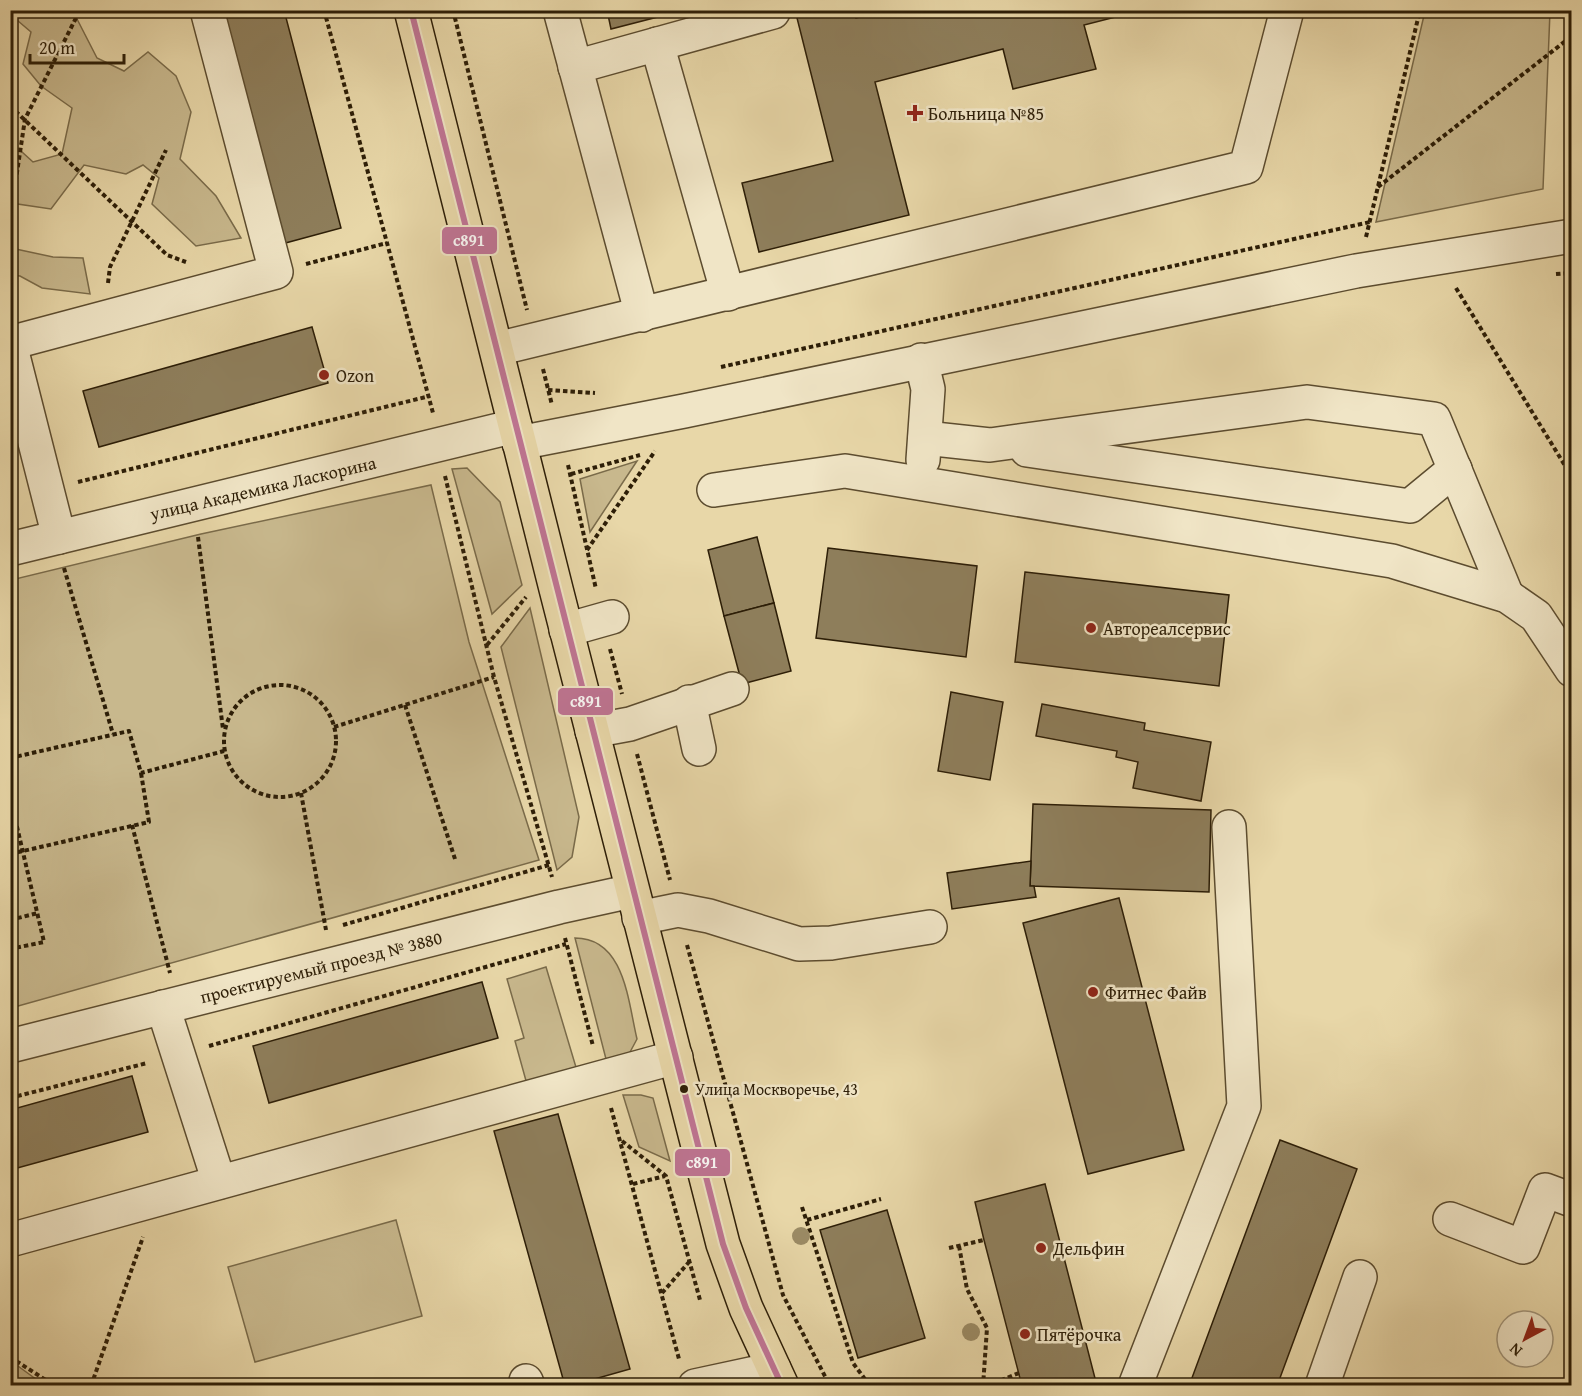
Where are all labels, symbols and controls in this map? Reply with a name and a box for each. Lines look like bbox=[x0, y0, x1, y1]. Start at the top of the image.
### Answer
scale bar bbox=[30, 27, 124, 65]
text: 20 m bbox=[39, 34, 75, 61]
place label: Больница №85 bbox=[928, 100, 1044, 127]
marker: Больница №85 bbox=[906, 104, 924, 122]
line badge: с891 bbox=[441, 226, 498, 255]
text: с891 bbox=[453, 228, 485, 252]
place label: Ozon bbox=[336, 362, 374, 389]
marker: Ozon bbox=[317, 368, 331, 382]
street label: улица Академика Ласкорина bbox=[146, 449, 379, 527]
place label: Автореалсервис bbox=[1103, 615, 1231, 642]
marker: Автореалсервис bbox=[1084, 621, 1098, 635]
line badge: с891 bbox=[557, 687, 614, 716]
text: с891 bbox=[570, 689, 602, 713]
street label: проектируемый проезд № 3880 bbox=[197, 924, 445, 1010]
place label: Фитнес Файв bbox=[1105, 979, 1207, 1006]
marker: Фитнес Файв bbox=[1086, 985, 1100, 999]
place label: Улица Москворечье, 43 bbox=[695, 1077, 858, 1101]
marker: Улица Москворечье, 43 bbox=[678, 1083, 690, 1095]
line badge: с891 bbox=[674, 1148, 731, 1177]
text: с891 bbox=[686, 1150, 718, 1174]
place label: Дельфин bbox=[1052, 1235, 1125, 1262]
marker: Дельфин bbox=[1034, 1241, 1048, 1255]
north arrow bbox=[1495, 1309, 1555, 1369]
place label: Пятёрочка bbox=[1037, 1321, 1122, 1348]
marker: Пятёрочка bbox=[1018, 1327, 1032, 1341]
text: N bbox=[1503, 1338, 1527, 1363]

